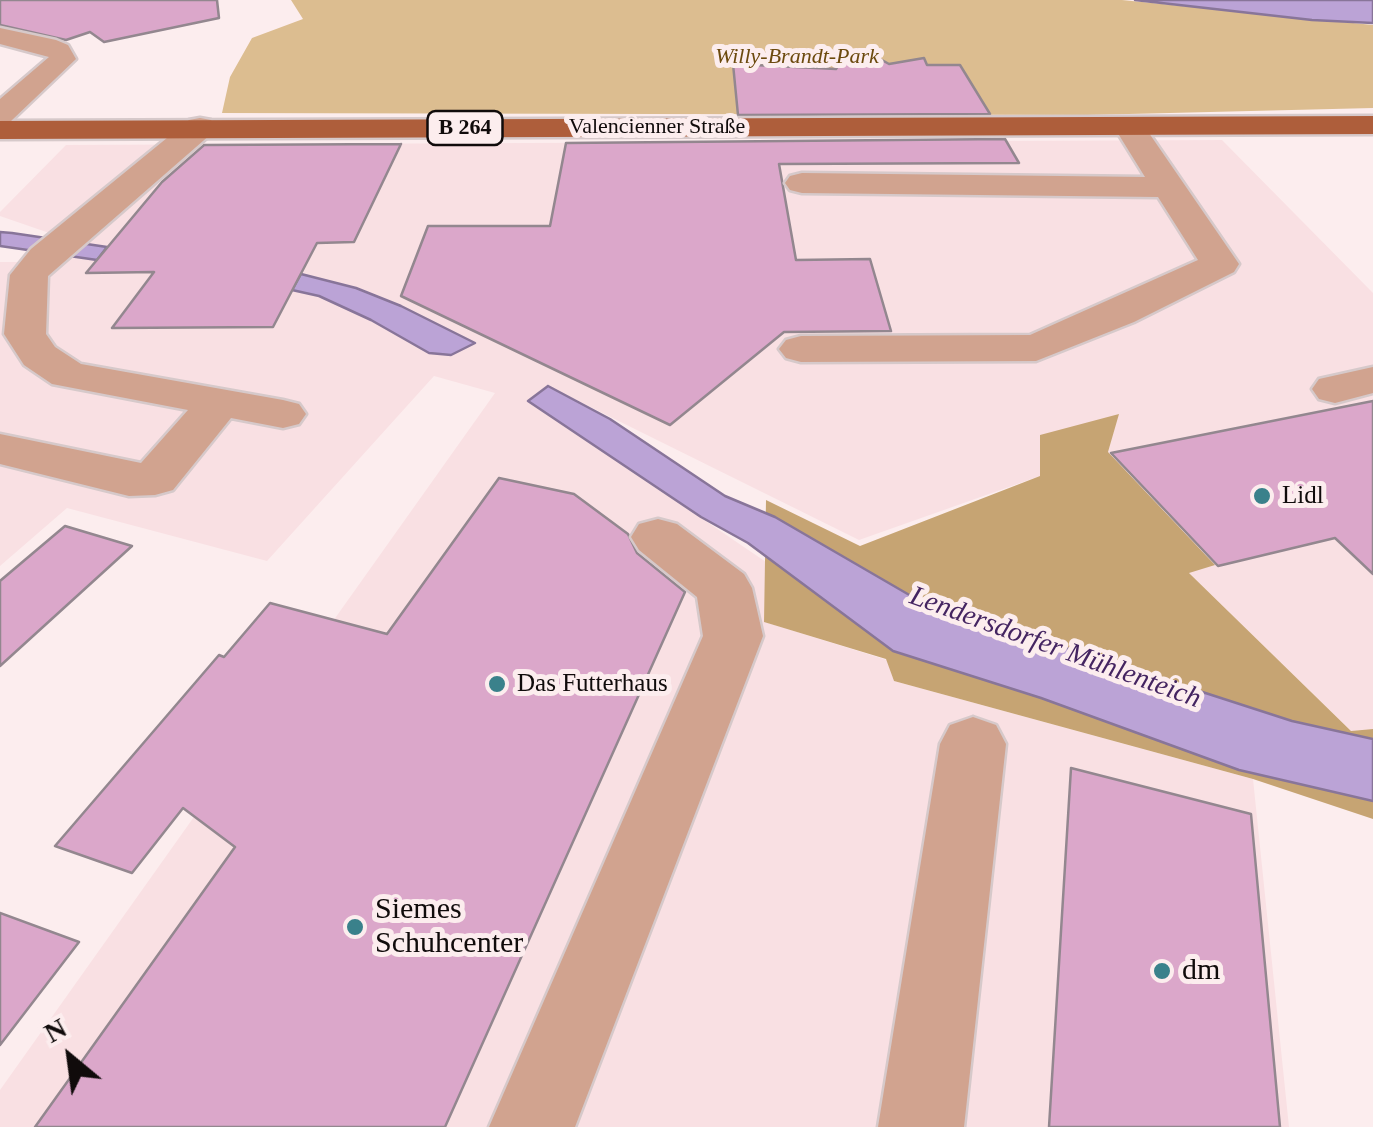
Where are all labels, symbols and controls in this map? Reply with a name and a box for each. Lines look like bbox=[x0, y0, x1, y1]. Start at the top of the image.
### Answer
park label: Willy-Brandt-Park bbox=[715, 44, 879, 70]
road number: B 264 bbox=[428, 111, 502, 145]
street label: Valencienner Straße bbox=[569, 114, 745, 140]
place label: Lidl bbox=[1282, 481, 1324, 511]
marker: Lidl bbox=[1251, 485, 1273, 507]
water label: Lendersdorfer Mühlenteich bbox=[905, 580, 1205, 716]
place label: Das Futterhaus bbox=[517, 669, 668, 699]
marker: Das Futterhaus bbox=[486, 673, 508, 695]
place label: Siemes Schuhcenter bbox=[375, 892, 523, 962]
marker: Siemes Schuhcenter bbox=[344, 916, 366, 938]
place label: dm bbox=[1182, 953, 1220, 989]
marker: dm bbox=[1151, 960, 1173, 982]
north arrow bbox=[20, 1007, 120, 1107]
text: N bbox=[39, 1012, 72, 1049]

